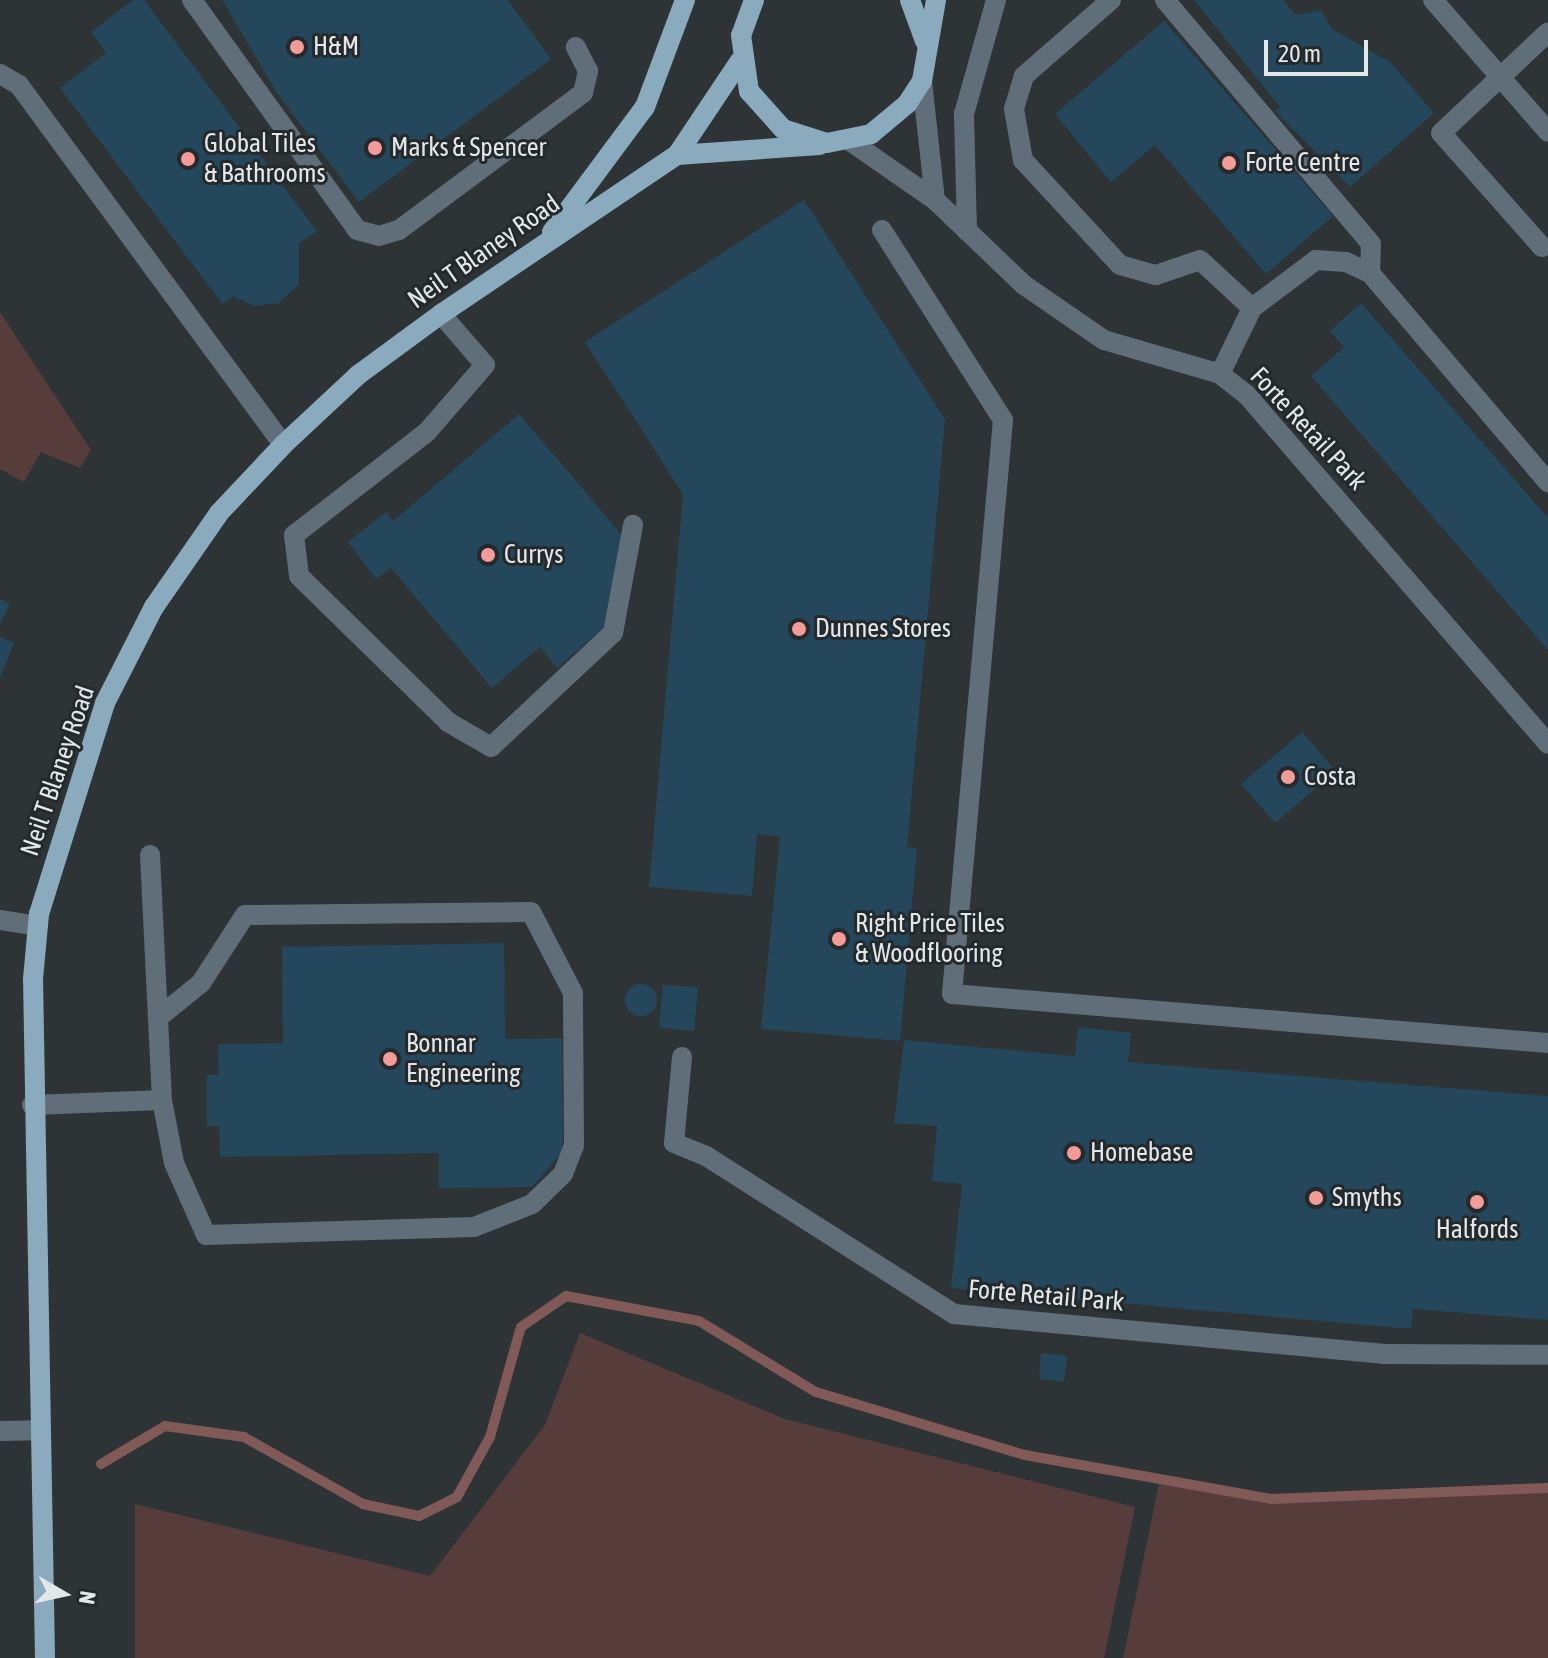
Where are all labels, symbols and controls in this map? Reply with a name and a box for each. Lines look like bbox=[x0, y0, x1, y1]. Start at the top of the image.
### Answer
scale bar bbox=[1268, 24, 1372, 74]
place label: H&M bbox=[313, 31, 359, 63]
marker: H&M bbox=[288, 38, 306, 56]
text: 20 m bbox=[1278, 40, 1321, 67]
place label: Global Tiles & Bathrooms bbox=[204, 128, 326, 190]
place label: Marks & Spencer bbox=[391, 132, 546, 164]
marker: Marks & Spencer bbox=[366, 139, 384, 157]
place label: Forte Centre bbox=[1245, 147, 1360, 179]
marker: Global Tiles & Bathrooms bbox=[179, 150, 197, 168]
marker: Forte Centre bbox=[1220, 154, 1238, 172]
street label: Neil T Blaney Road bbox=[402, 188, 566, 316]
street label: Forte Retail Park bbox=[1243, 361, 1373, 497]
place label: Currys bbox=[504, 539, 563, 571]
marker: Currys bbox=[479, 546, 497, 564]
place label: Dunnes Stores bbox=[815, 613, 951, 645]
marker: Dunnes Stores bbox=[790, 620, 808, 638]
street label: Neil T Blaney Road bbox=[14, 682, 102, 860]
place label: Costa bbox=[1304, 761, 1357, 793]
marker: Costa bbox=[1279, 768, 1297, 786]
place label: Right Price Tiles & Woodflooring bbox=[855, 908, 1005, 970]
marker: Right Price Tiles & Woodflooring bbox=[830, 930, 848, 948]
place label: Bonnar Engineering bbox=[406, 1028, 520, 1090]
marker: Bonnar Engineering bbox=[381, 1050, 399, 1068]
place label: Homebase bbox=[1090, 1137, 1193, 1169]
marker: Homebase bbox=[1065, 1144, 1083, 1162]
place label: Smyths bbox=[1332, 1182, 1402, 1214]
marker: Smyths bbox=[1307, 1189, 1325, 1207]
marker: Halfords bbox=[1468, 1193, 1486, 1211]
place label: Halfords bbox=[1436, 1214, 1518, 1246]
street label: Forte Retail Park bbox=[967, 1274, 1125, 1318]
north arrow bbox=[24, 1554, 104, 1634]
text: N bbox=[74, 1589, 102, 1606]

